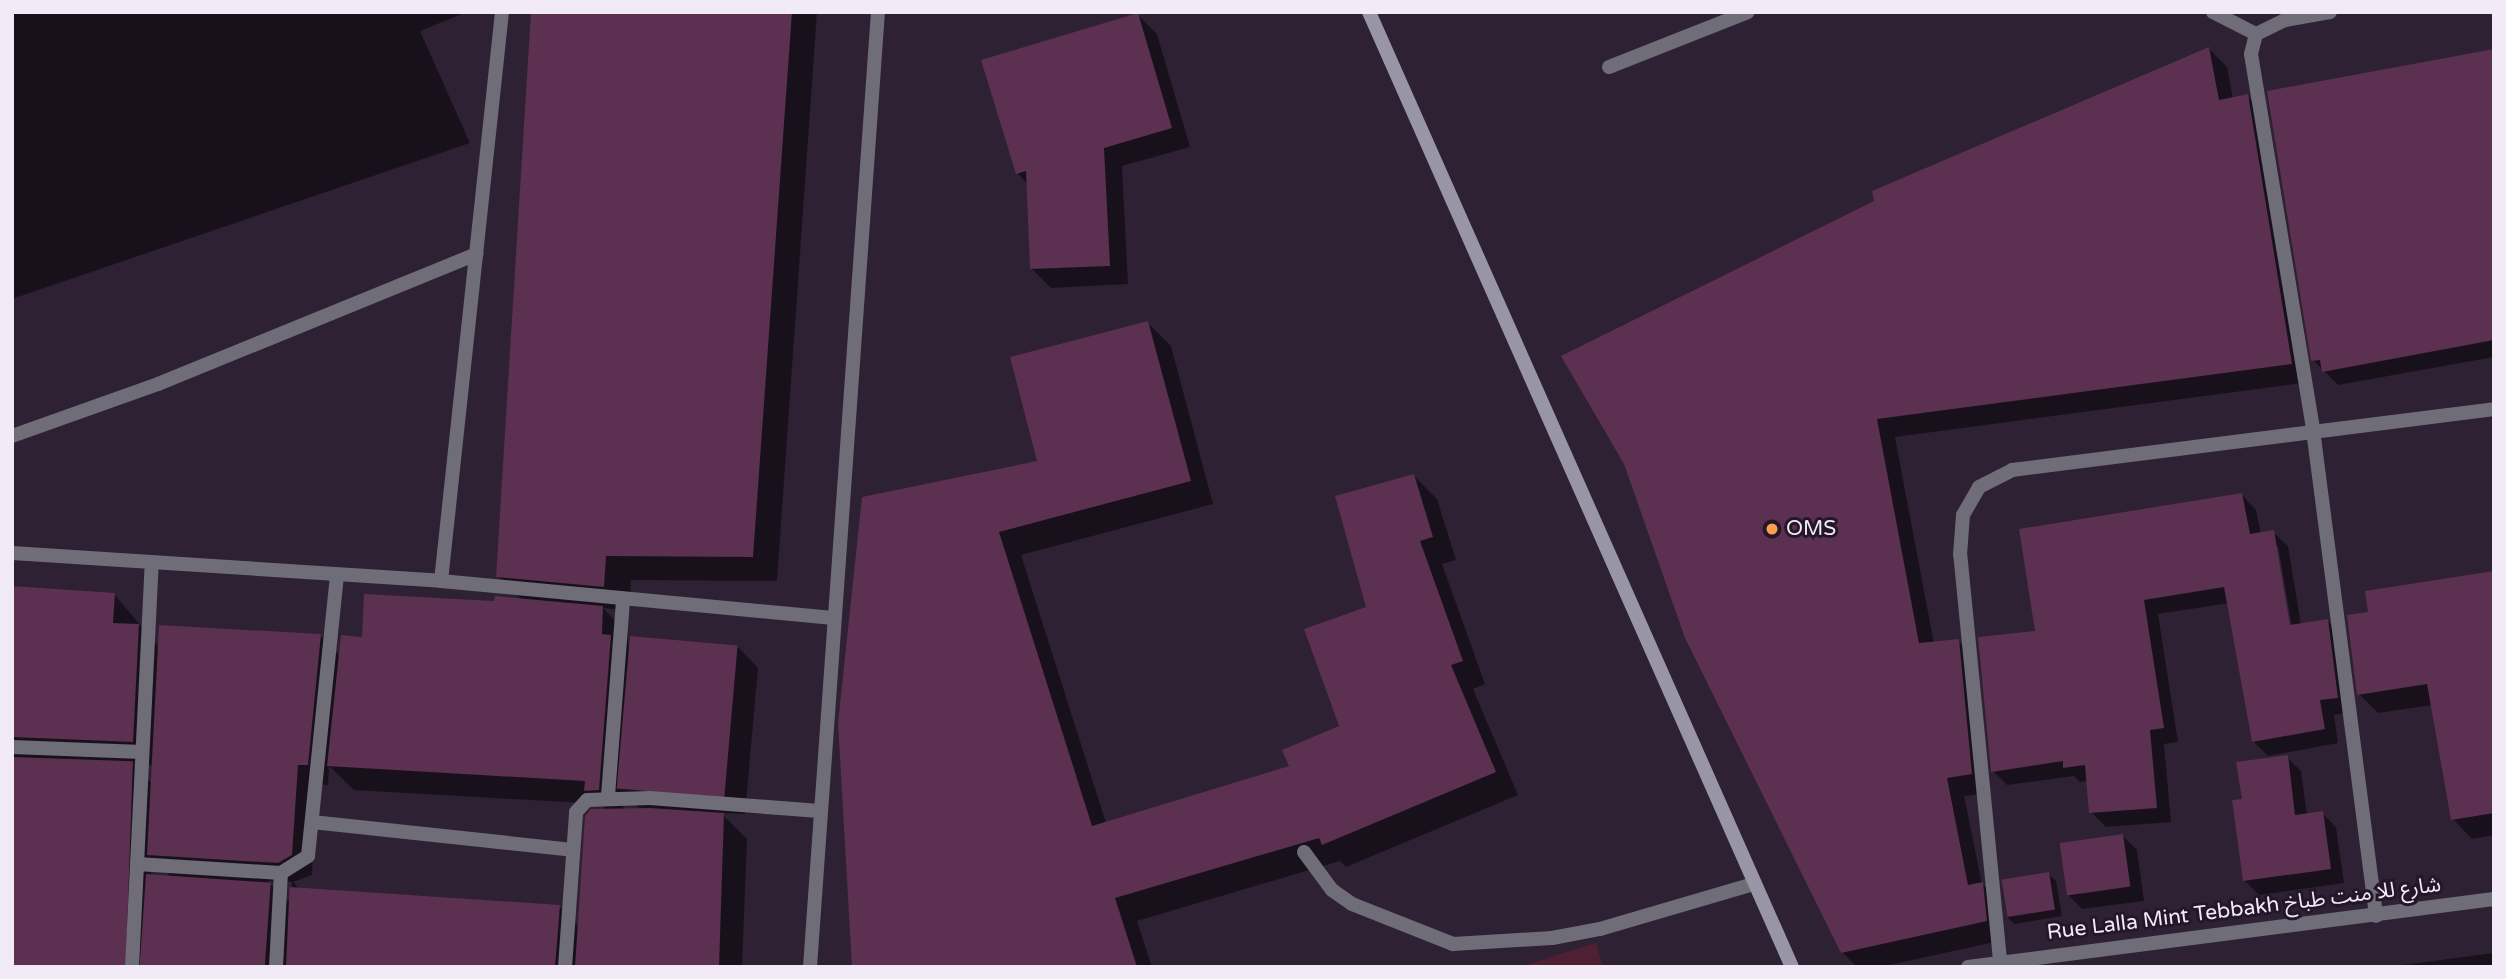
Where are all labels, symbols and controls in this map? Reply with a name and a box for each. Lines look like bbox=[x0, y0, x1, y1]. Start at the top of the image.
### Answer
place label: OMS bbox=[1786, 516, 1836, 542]
marker: OMS bbox=[1764, 521, 1780, 537]
street label: Rue Lalla Mint Tebbakh شارع للا منت طباخ bbox=[2046, 872, 2442, 946]

